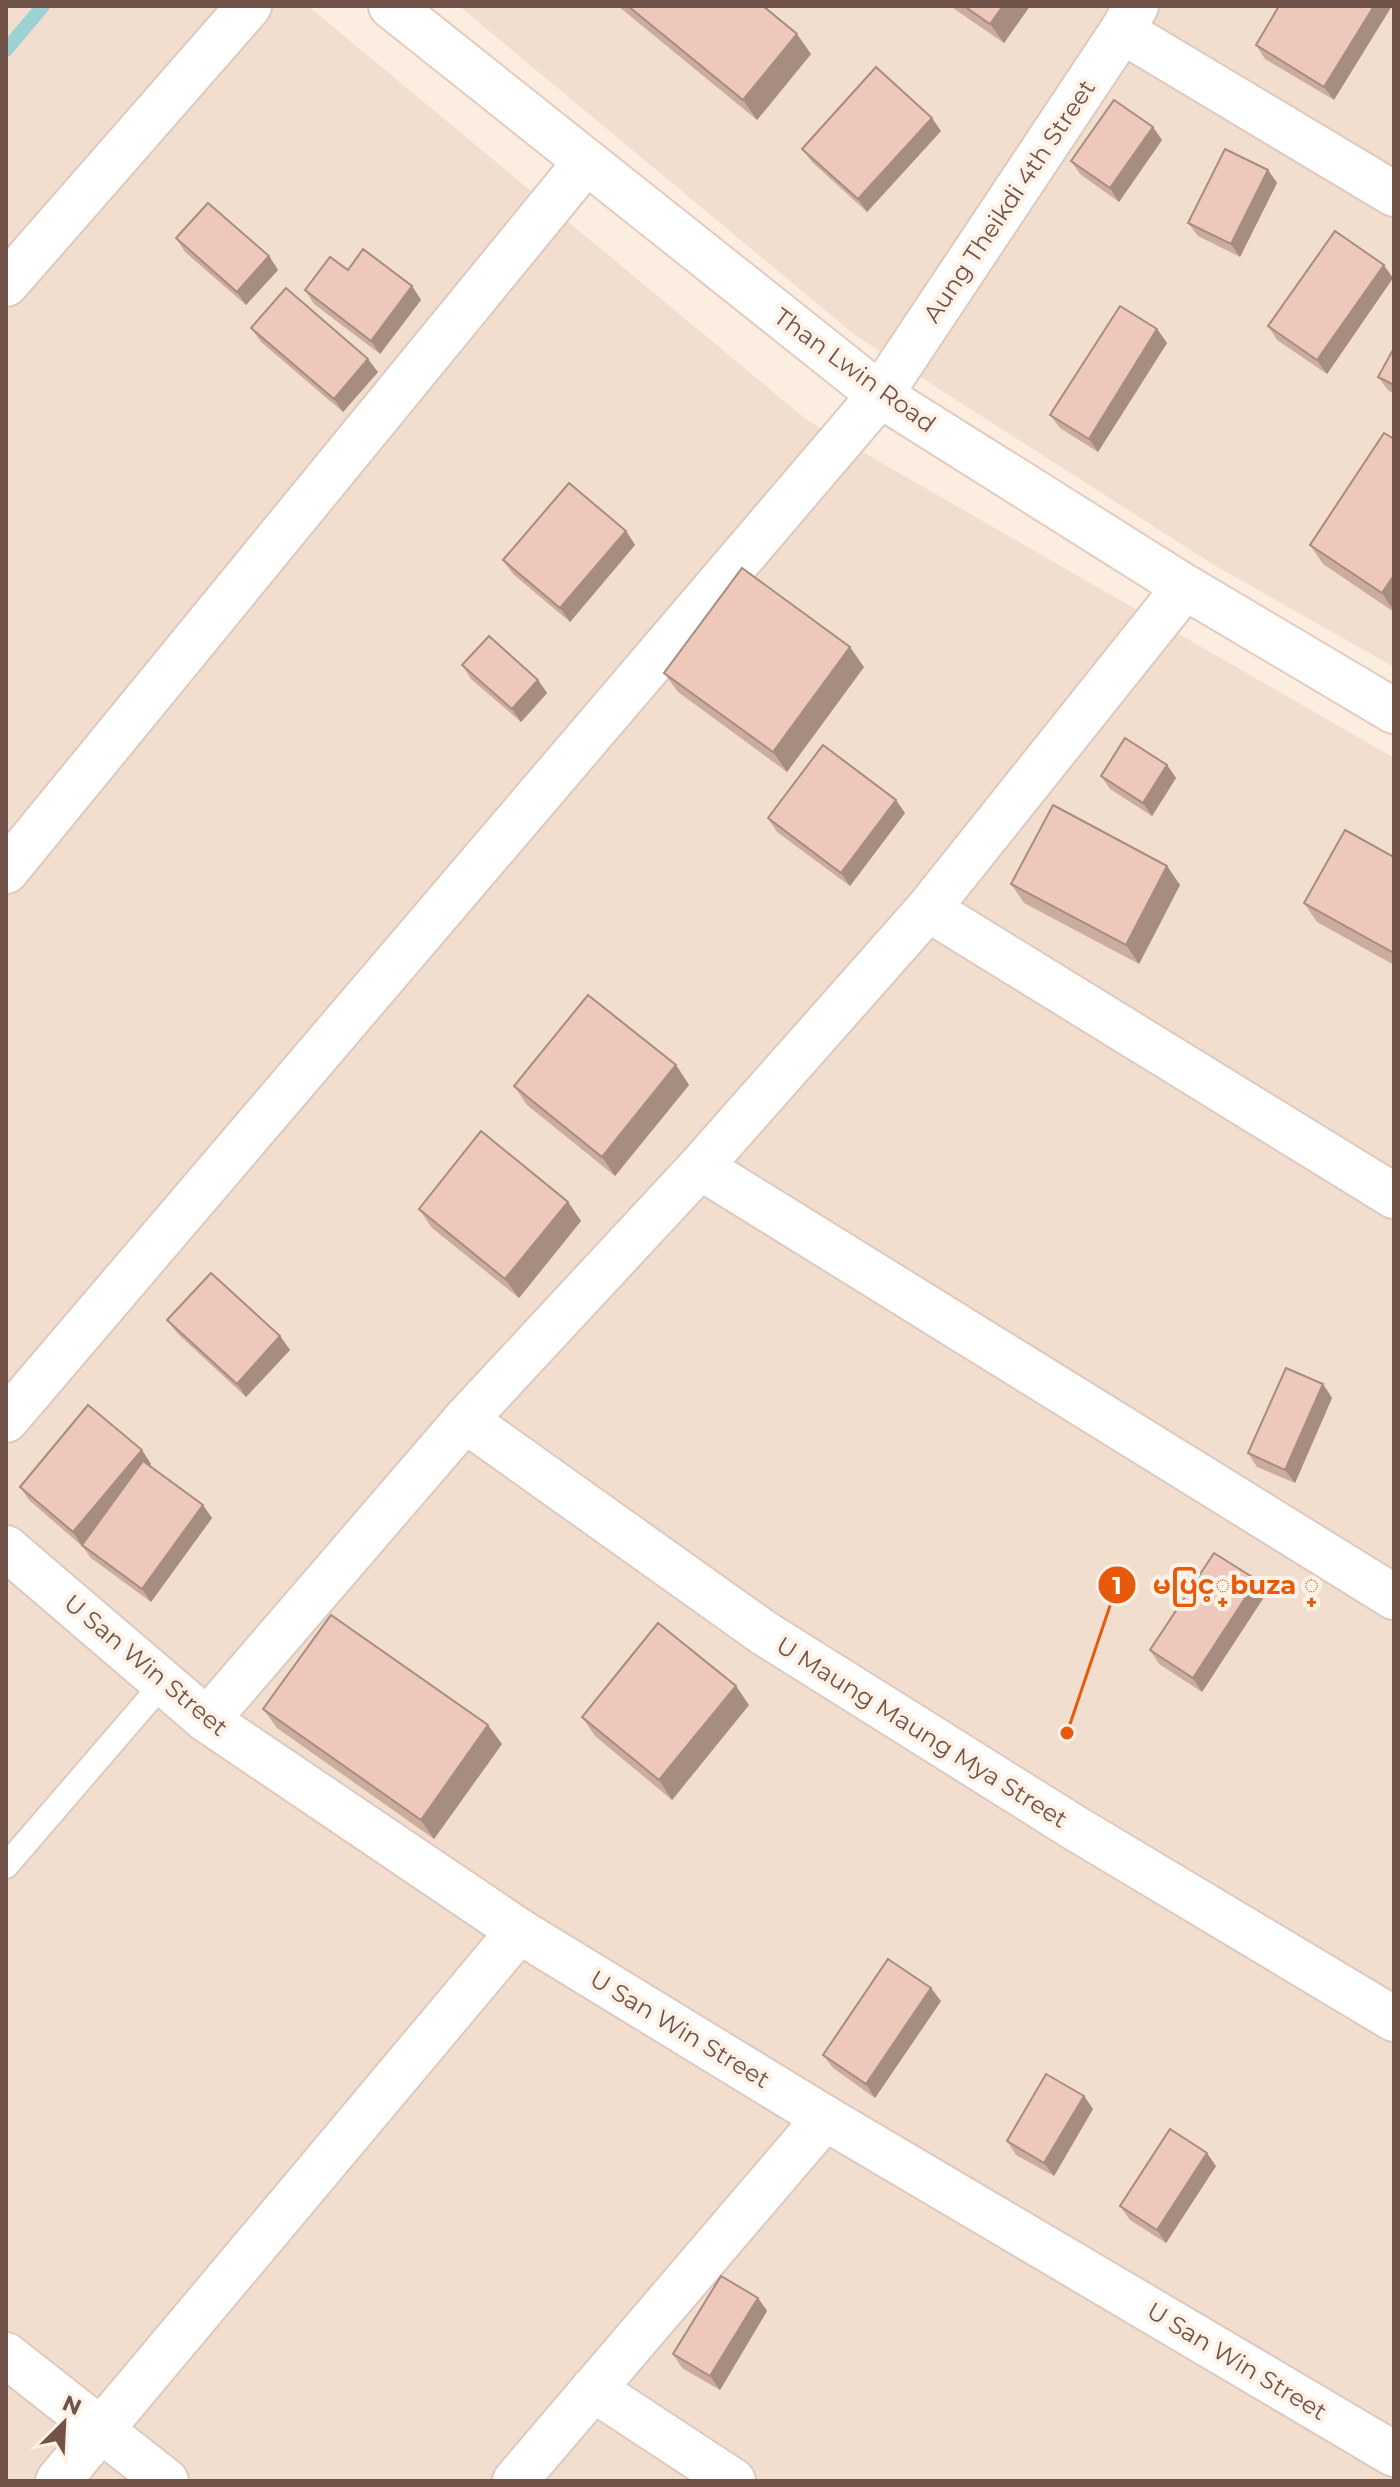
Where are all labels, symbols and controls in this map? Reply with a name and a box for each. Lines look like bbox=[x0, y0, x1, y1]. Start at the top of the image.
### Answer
street label: Aung Theikdi 4th Street bbox=[917, 74, 1101, 328]
street label: Than Lwin Road bbox=[769, 302, 941, 438]
callout: မပြင့္buza ္ bbox=[1097, 1560, 1335, 1610]
text: မပြင့္buza ္ bbox=[1153, 1567, 1319, 1607]
text: 1 bbox=[1112, 1571, 1122, 1600]
street label: U San Win Street bbox=[58, 1588, 234, 1742]
street label: U Maung Maung Mya Street bbox=[771, 1630, 1073, 1834]
street label: U San Win Street bbox=[585, 1964, 775, 2094]
street label: U San Win Street bbox=[1142, 2296, 1332, 2426]
north arrow bbox=[24, 2383, 104, 2463]
text: N bbox=[58, 2389, 86, 2421]

